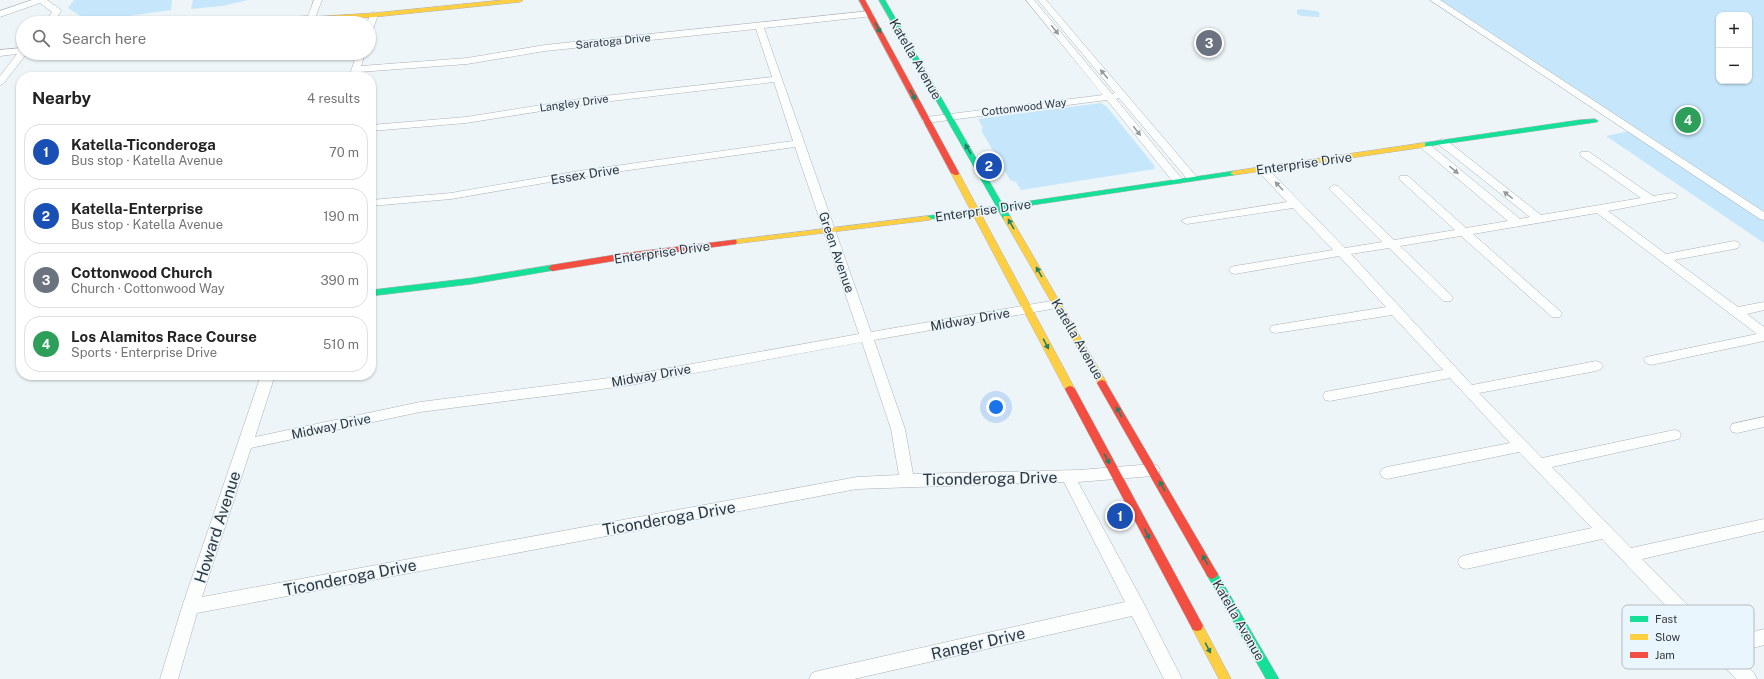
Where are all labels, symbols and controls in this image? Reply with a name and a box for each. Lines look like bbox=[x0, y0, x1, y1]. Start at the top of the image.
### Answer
map controls bbox=[1716, 12, 1752, 84]
button: + bbox=[1716, 12, 1752, 48]
search box bbox=[16, 16, 376, 60]
street label: Katella Avenue bbox=[886, 16, 945, 102]
one-way arrow bbox=[874, 23, 881, 34]
one-way arrow bbox=[1050, 25, 1059, 36]
icon: search bbox=[30, 27, 52, 49]
pin: 3 bbox=[1196, 28, 1222, 58]
text: Search here bbox=[62, 30, 146, 47]
street label: Saratoga Drive bbox=[575, 31, 651, 51]
button: − bbox=[1716, 48, 1752, 84]
one-way arrow bbox=[1099, 68, 1108, 79]
text: Nearby bbox=[32, 88, 91, 108]
one-way arrow bbox=[910, 89, 916, 101]
text: 4 results bbox=[307, 91, 360, 106]
street label: Langley Drive bbox=[539, 92, 609, 114]
street label: Cottonwood Way bbox=[981, 96, 1067, 118]
pin: 4 bbox=[1675, 105, 1701, 135]
one-way arrow bbox=[1132, 125, 1141, 136]
text: Katella-Ticonderoga bbox=[71, 136, 216, 153]
one-way arrow bbox=[965, 143, 972, 155]
text: 1 bbox=[43, 145, 49, 160]
text: 70 m bbox=[329, 145, 359, 160]
street label: Enterprise Drive bbox=[1255, 149, 1353, 178]
pin: 2 bbox=[976, 151, 1002, 181]
text: Bus stop · Katella Avenue bbox=[71, 153, 223, 168]
street label: Essex Drive bbox=[550, 162, 621, 187]
one-way arrow bbox=[1449, 165, 1460, 174]
one-way arrow bbox=[1274, 181, 1284, 191]
one-way arrow bbox=[1503, 190, 1514, 199]
street label: Enterprise Drive bbox=[934, 196, 1032, 225]
text: Katella-Enterprise bbox=[71, 200, 203, 217]
text: 2 bbox=[42, 209, 50, 224]
text: 190 m bbox=[323, 209, 359, 224]
street label: Green Avenue bbox=[816, 210, 857, 295]
text: Bus stop · Katella Avenue bbox=[71, 217, 223, 232]
one-way arrow bbox=[1007, 218, 1014, 230]
street label: Enterprise Drive bbox=[613, 238, 711, 267]
text: Cottonwood Church bbox=[71, 264, 212, 281]
one-way arrow bbox=[1035, 266, 1042, 278]
text: 3 bbox=[42, 273, 50, 288]
text: 390 m bbox=[321, 273, 359, 288]
text: Church · Cottonwood Way bbox=[71, 281, 225, 296]
street label: Katella Avenue bbox=[1048, 296, 1107, 382]
street label: Midway Drive bbox=[929, 305, 1011, 334]
text: Los Alamitos Race Course bbox=[71, 328, 257, 345]
text: 4 bbox=[42, 337, 50, 352]
text: 510 m bbox=[323, 337, 359, 352]
one-way arrow bbox=[1042, 338, 1049, 350]
text: Sports · Enterprise Drive bbox=[71, 345, 217, 360]
street label: Midway Drive bbox=[610, 361, 692, 390]
your location bbox=[986, 397, 1006, 417]
one-way arrow bbox=[1116, 406, 1123, 418]
street label: Midway Drive bbox=[290, 411, 372, 442]
one-way arrow bbox=[1104, 453, 1110, 464]
street label: Ticonderoga Drive bbox=[922, 468, 1058, 489]
street label: Howard Avenue bbox=[190, 469, 245, 586]
one-way arrow bbox=[1158, 480, 1165, 492]
street label: Ticonderoga Drive bbox=[601, 497, 737, 540]
pin: 1 bbox=[1107, 501, 1133, 531]
one-way arrow bbox=[1144, 528, 1150, 539]
one-way arrow bbox=[1202, 554, 1209, 566]
street label: Ticonderoga Drive bbox=[282, 555, 418, 600]
street label: Katella Avenue bbox=[1209, 577, 1268, 663]
legend bbox=[1622, 605, 1754, 669]
text: Fast bbox=[1655, 613, 1677, 625]
street label: Ranger Drive bbox=[929, 623, 1027, 664]
text: Slow bbox=[1655, 631, 1681, 643]
one-way arrow bbox=[1205, 642, 1211, 654]
text: Jam bbox=[1655, 649, 1675, 661]

